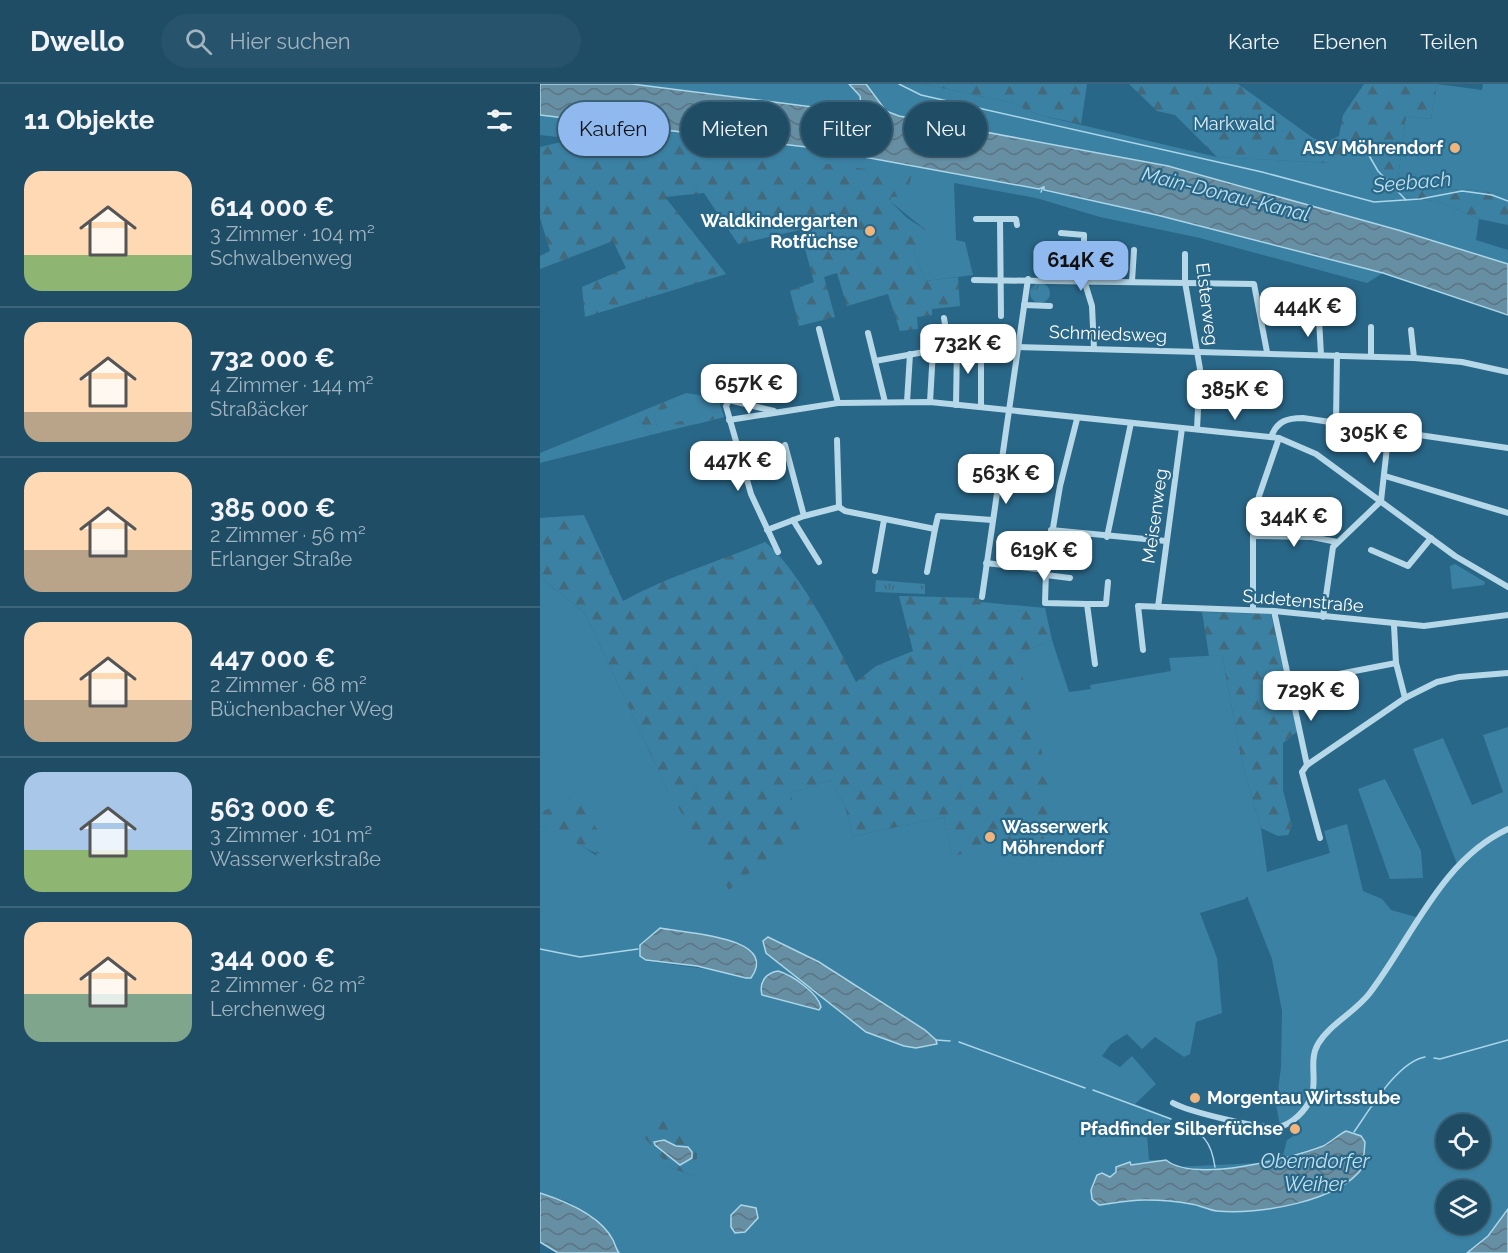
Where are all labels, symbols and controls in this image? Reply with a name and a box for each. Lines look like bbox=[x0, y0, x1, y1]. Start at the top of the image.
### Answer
search box bbox=[161, 14, 581, 68]
text: Dwello bbox=[30, 25, 125, 58]
icon: search bbox=[182, 25, 215, 58]
text: Hier suchen bbox=[230, 28, 351, 54]
text: Karte bbox=[1228, 29, 1279, 54]
text: Ebenen bbox=[1312, 29, 1387, 54]
text: Teilen bbox=[1420, 29, 1478, 54]
chip: Kaufen bbox=[558, 102, 669, 156]
chip: Mieten bbox=[681, 102, 789, 156]
chip: Filter bbox=[801, 102, 892, 156]
chip: Neu bbox=[904, 102, 987, 156]
icon: filters bbox=[483, 104, 516, 137]
text: 11 Objekte bbox=[24, 105, 154, 135]
park label: Markwald bbox=[1193, 113, 1275, 134]
place label: ASV Möhrendorf bbox=[1303, 137, 1444, 158]
marker: ASV Möhrendorf bbox=[1448, 141, 1462, 155]
water label: Main-Donau-Kanal bbox=[1140, 162, 1312, 226]
water label: Seebach bbox=[1371, 167, 1452, 197]
text: 614 000 € bbox=[210, 192, 335, 222]
icon: home bbox=[72, 195, 144, 267]
place label: Waldkindergarten Rotfüchse bbox=[701, 210, 858, 252]
text: 3 Zimmer · 104 m² bbox=[210, 222, 375, 246]
marker: Waldkindergarten Rotfüchse bbox=[863, 224, 877, 238]
pin: 614K € bbox=[1032, 241, 1130, 292]
text: Schwalbenweg bbox=[210, 246, 352, 270]
text: 614K € bbox=[1047, 248, 1115, 272]
street label: Elsterweg bbox=[1192, 261, 1223, 347]
pin: 444K € bbox=[1259, 287, 1357, 338]
text: 444K € bbox=[1274, 294, 1342, 318]
street label: Schmiedsweg bbox=[1049, 321, 1167, 346]
pin: 732K € bbox=[919, 324, 1017, 375]
text: 732K € bbox=[934, 331, 1002, 355]
text: 732 000 € bbox=[210, 343, 335, 373]
icon: home bbox=[72, 346, 144, 418]
pin: 657K € bbox=[700, 364, 798, 415]
pin: 385K € bbox=[1186, 370, 1284, 421]
text: 657K € bbox=[715, 371, 783, 395]
text: 4 Zimmer · 144 m² bbox=[210, 373, 374, 397]
text: 385K € bbox=[1201, 377, 1269, 401]
text: Straßäcker bbox=[210, 397, 308, 421]
pin: 305K € bbox=[1325, 413, 1423, 464]
text: 305K € bbox=[1340, 420, 1408, 444]
pin: 447K € bbox=[689, 441, 787, 492]
text: 447K € bbox=[704, 448, 772, 472]
pin: 563K € bbox=[957, 454, 1055, 505]
text: 563K € bbox=[972, 461, 1040, 485]
street label: Meisenweg bbox=[1137, 467, 1172, 565]
text: 385 000 € bbox=[210, 493, 336, 523]
icon: home bbox=[72, 496, 144, 568]
pin: 344K € bbox=[1245, 497, 1343, 548]
text: 344K € bbox=[1260, 504, 1328, 528]
text: 2 Zimmer · 56 m² bbox=[210, 523, 366, 547]
pin: 619K € bbox=[995, 531, 1093, 582]
text: 619K € bbox=[1010, 538, 1078, 562]
text: Erlanger Straße bbox=[210, 547, 352, 571]
street label: Sudetenstraße bbox=[1242, 585, 1365, 616]
text: 447 000 € bbox=[210, 643, 335, 673]
icon: home bbox=[72, 646, 144, 718]
pin: 729K € bbox=[1262, 671, 1360, 722]
text: 2 Zimmer · 68 m² bbox=[210, 673, 367, 697]
text: 729K € bbox=[1277, 678, 1345, 702]
text: Büchenbacher Weg bbox=[210, 697, 394, 721]
text: 563 000 € bbox=[210, 793, 336, 823]
icon: home bbox=[72, 796, 144, 868]
place label: Wasserwerk Möhrendorf bbox=[1002, 816, 1109, 858]
text: 3 Zimmer · 101 m² bbox=[210, 823, 372, 847]
marker: Wasserwerk Möhrendorf bbox=[983, 830, 997, 844]
text: Wasserwerkstraße bbox=[210, 847, 381, 871]
text: 344 000 € bbox=[210, 943, 335, 973]
icon: home bbox=[72, 946, 144, 1018]
text: 2 Zimmer · 62 m² bbox=[210, 973, 365, 997]
text: Lerchenweg bbox=[210, 997, 326, 1021]
place label: Morgentau Wirtsstube bbox=[1207, 1087, 1401, 1108]
marker: Morgentau Wirtsstube bbox=[1188, 1091, 1202, 1105]
map controls bbox=[1436, 1114, 1490, 1234]
button: locate bbox=[1436, 1114, 1490, 1168]
place label: Pfadfinder Silberfüchse bbox=[1080, 1118, 1283, 1139]
marker: Pfadfinder Silberfüchse bbox=[1288, 1122, 1302, 1136]
water label: Oberndorfer Weiher bbox=[1260, 1149, 1371, 1196]
button: layers bbox=[1436, 1180, 1490, 1234]

